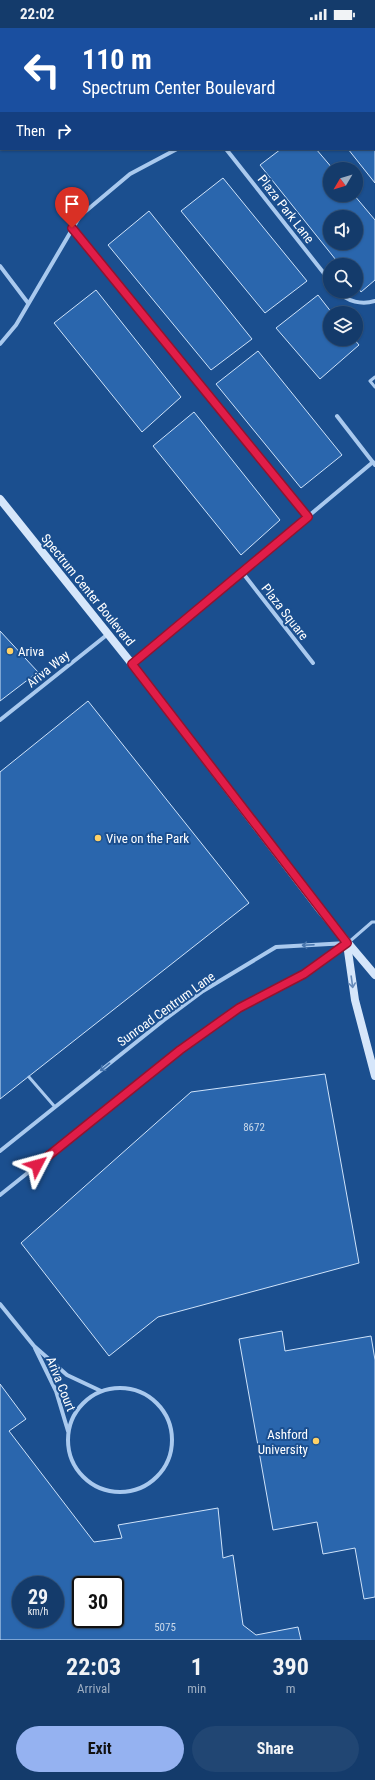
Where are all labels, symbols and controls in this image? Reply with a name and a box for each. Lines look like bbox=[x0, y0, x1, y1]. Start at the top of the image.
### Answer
text: 22:02 bbox=[20, 5, 54, 23]
text: 110 m bbox=[82, 43, 152, 76]
icon: left bbox=[16, 44, 68, 96]
text: Spectrum Center Boulevard bbox=[82, 77, 275, 98]
icon: right bbox=[53, 120, 75, 142]
text: Then bbox=[16, 122, 45, 140]
north arrow bbox=[323, 162, 363, 202]
map controls bbox=[323, 162, 363, 346]
street label: Plaza Park Lane bbox=[255, 172, 317, 246]
pin bbox=[55, 187, 89, 228]
icon: arrive bbox=[61, 193, 83, 215]
button: sound bbox=[323, 210, 363, 250]
button: search bbox=[323, 258, 363, 298]
button: layers bbox=[323, 306, 363, 346]
street label: Spectrum Center Boulevard bbox=[38, 531, 138, 649]
street label: Plaza Square bbox=[258, 581, 312, 643]
place label: Ariva bbox=[18, 644, 44, 659]
marker: Ariva bbox=[5, 646, 15, 656]
street label: Ariva Way bbox=[24, 647, 73, 691]
place label: Vive on the Park bbox=[106, 831, 189, 846]
marker: Vive on the Park bbox=[93, 833, 103, 843]
one-way arrow bbox=[302, 941, 315, 948]
street label: Sunroad Centrum Lane bbox=[114, 969, 218, 1049]
one-way arrow bbox=[349, 975, 356, 988]
one-way arrow bbox=[99, 1063, 110, 1072]
house number: 8672 bbox=[243, 1121, 265, 1134]
position arrow bbox=[16, 1144, 58, 1186]
street label: Ariva Court bbox=[43, 1355, 79, 1414]
place label: Ashford University bbox=[258, 1427, 309, 1457]
marker: Ashford University bbox=[311, 1436, 321, 1446]
speed limit sign: 30 bbox=[72, 1576, 124, 1628]
text: 29 bbox=[28, 1585, 48, 1609]
text: km/h bbox=[28, 1606, 48, 1617]
house number: 5075 bbox=[154, 1621, 176, 1634]
text: 22:03 bbox=[66, 1653, 121, 1681]
text: 1 bbox=[191, 1653, 203, 1681]
text: 390 bbox=[272, 1653, 309, 1681]
text: Arrival bbox=[77, 1681, 110, 1696]
text: min bbox=[187, 1681, 206, 1696]
text: m bbox=[286, 1681, 296, 1696]
button: Exit bbox=[16, 1726, 184, 1772]
button: Share bbox=[192, 1726, 359, 1772]

